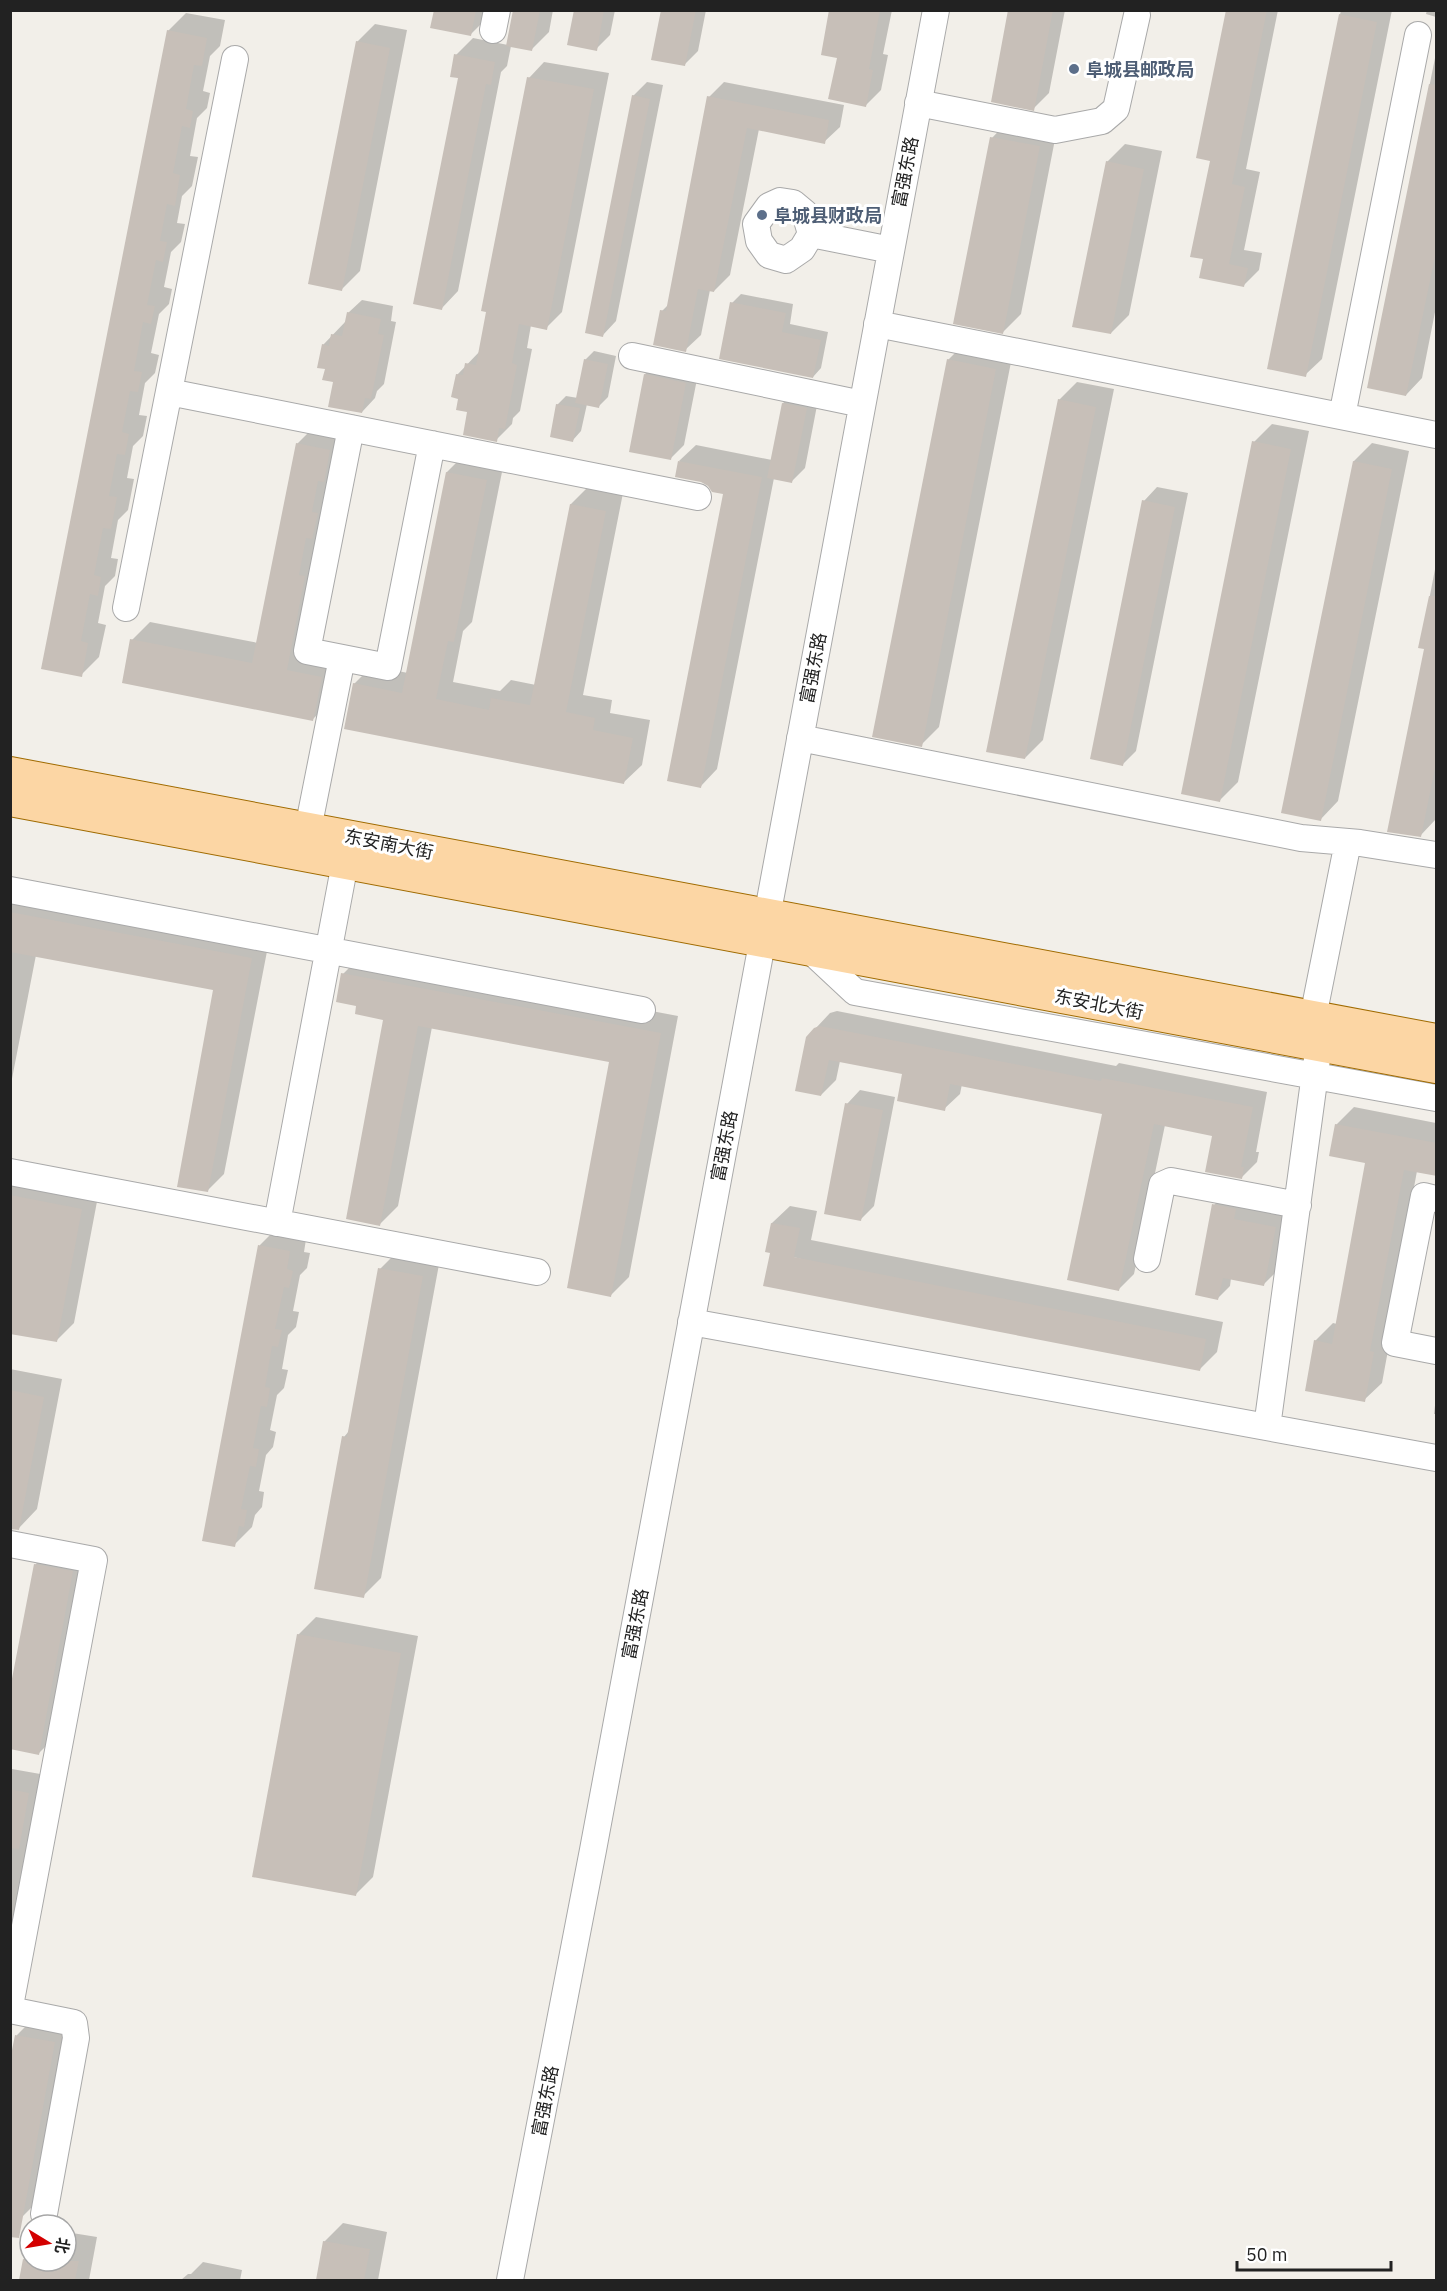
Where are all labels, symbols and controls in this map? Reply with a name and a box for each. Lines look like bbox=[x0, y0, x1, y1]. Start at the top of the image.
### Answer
place label: 阜城县邮政局 bbox=[1086, 58, 1194, 81]
marker: 阜城县邮政局 bbox=[1067, 62, 1081, 76]
street label: 富强东路 bbox=[887, 134, 923, 210]
place label: 阜城县财政局 bbox=[774, 204, 882, 227]
marker: 阜城县财政局 bbox=[755, 208, 769, 222]
street label: 富强东路 bbox=[795, 630, 831, 706]
street label: 东安南大街 bbox=[343, 824, 435, 864]
street label: 东安北大街 bbox=[1053, 984, 1145, 1024]
street label: 富强东路 bbox=[706, 1108, 742, 1184]
street label: 富强东路 bbox=[617, 1586, 653, 1662]
street label: 富强东路 bbox=[527, 2063, 563, 2139]
north arrow bbox=[18, 2213, 78, 2273]
scale bar bbox=[1237, 2234, 1392, 2272]
text: 北 bbox=[51, 2236, 74, 2256]
text: 50 m bbox=[1246, 2243, 1288, 2266]

